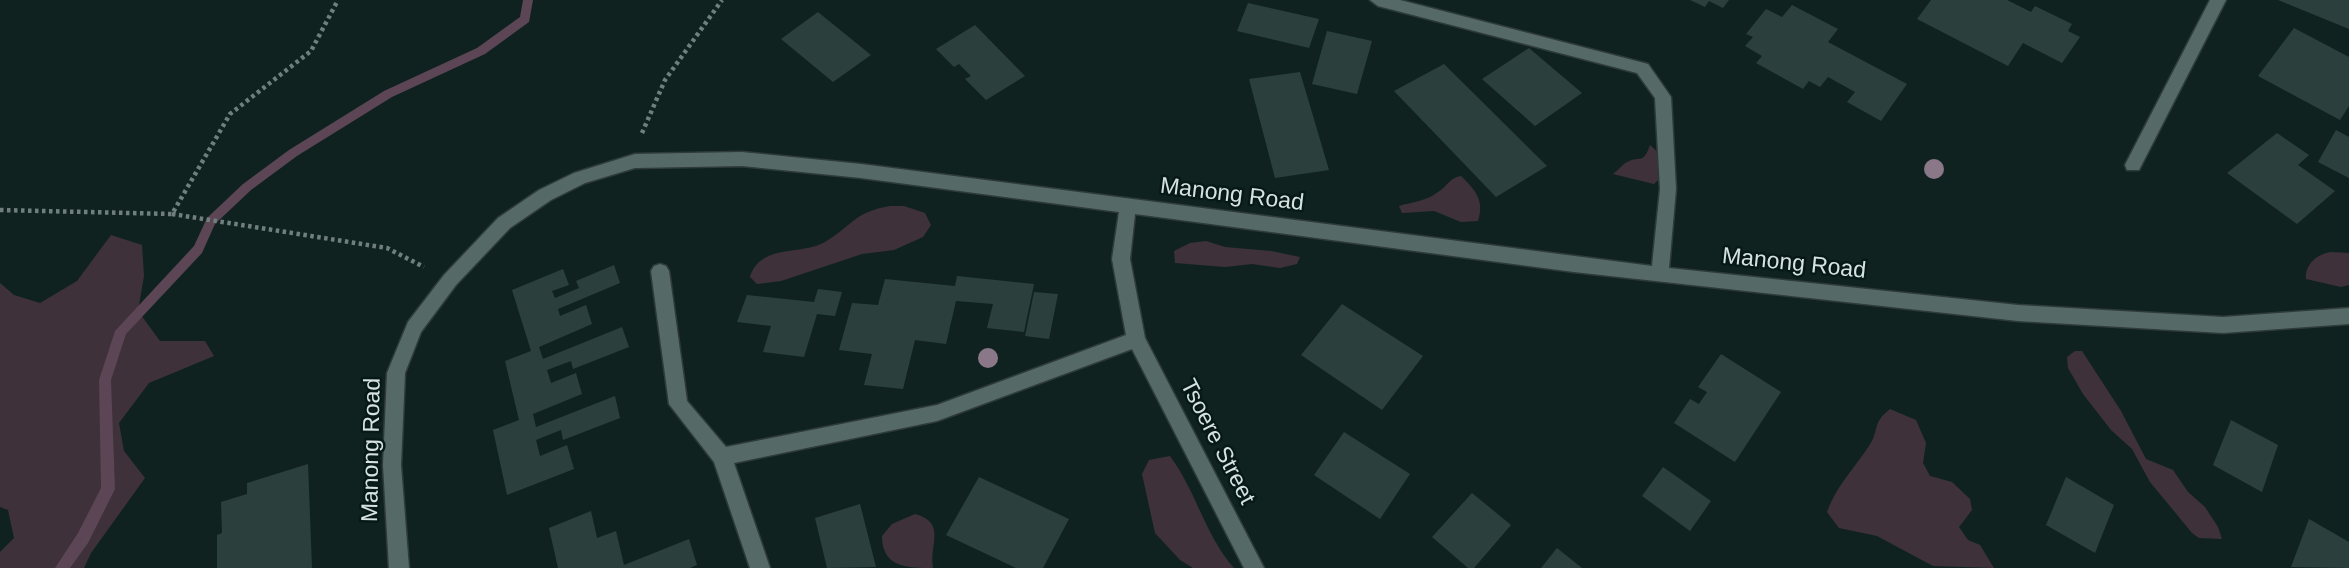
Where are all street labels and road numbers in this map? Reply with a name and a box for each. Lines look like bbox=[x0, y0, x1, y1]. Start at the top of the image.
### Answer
street label: Manong Road bbox=[1159, 172, 1305, 218]
street label: Manong Road bbox=[1721, 243, 1867, 285]
street label: Tsoere Street bbox=[1174, 375, 1260, 509]
street label: Manong Road bbox=[357, 378, 387, 522]

